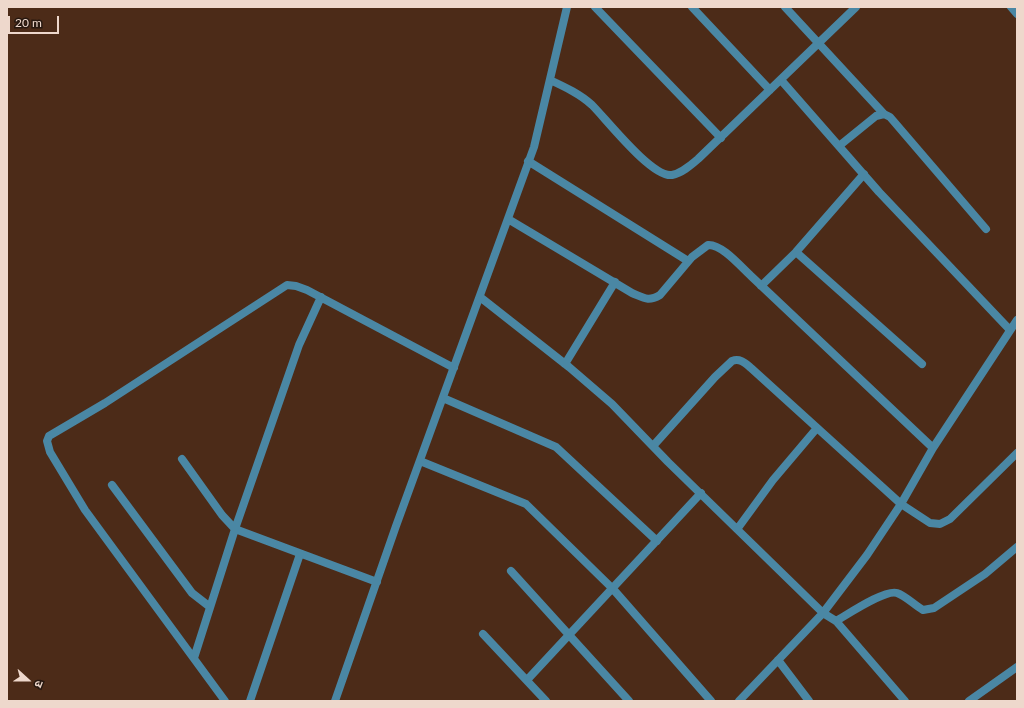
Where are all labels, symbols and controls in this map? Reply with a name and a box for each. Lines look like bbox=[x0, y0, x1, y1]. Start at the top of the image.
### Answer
scale bar bbox=[10, 8, 61, 34]
text: 20 m bbox=[15, 15, 42, 30]
north arrow bbox=[8, 660, 48, 700]
text: उ bbox=[32, 679, 47, 690]

